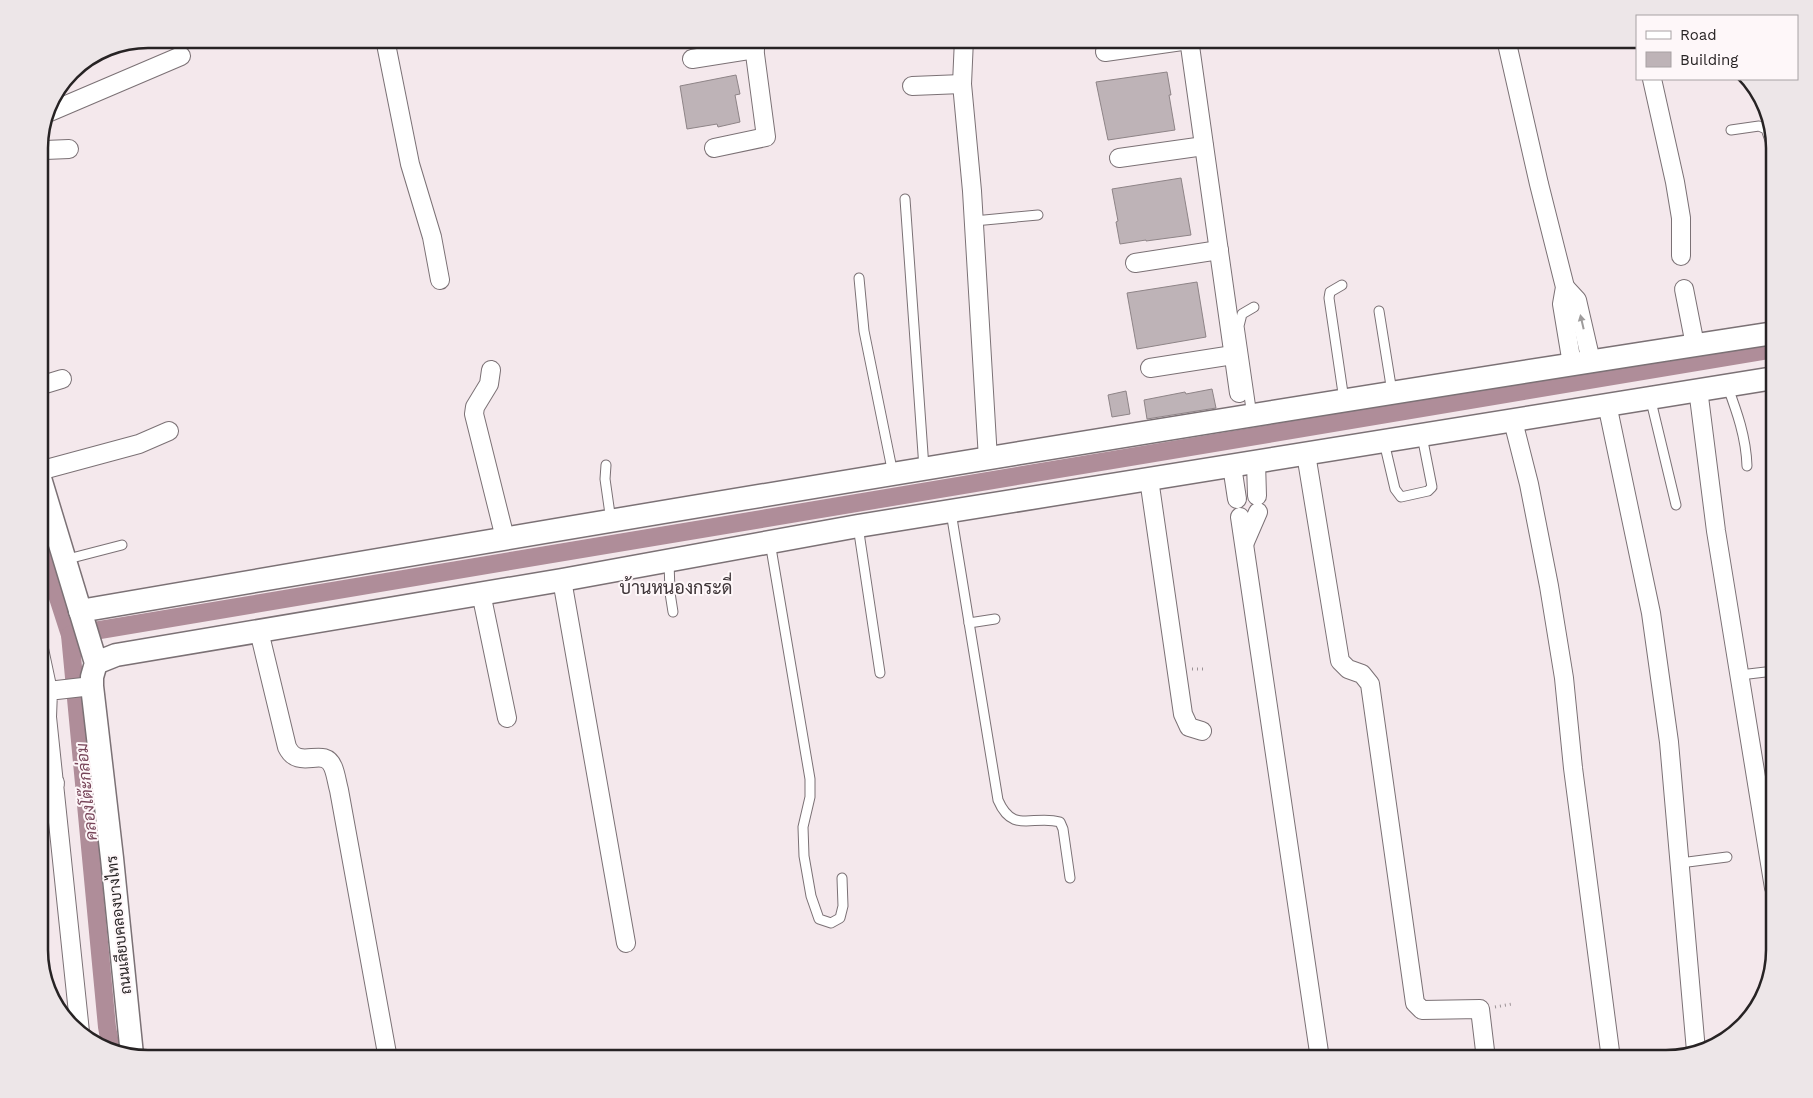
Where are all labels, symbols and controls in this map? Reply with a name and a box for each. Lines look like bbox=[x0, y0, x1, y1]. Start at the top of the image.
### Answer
legend bbox=[1636, 15, 1798, 80]
text: Road bbox=[1680, 26, 1717, 44]
text: Building bbox=[1680, 51, 1738, 69]
one-way arrow bbox=[1578, 314, 1586, 329]
district label: บ้านหนองกระดี่ bbox=[620, 572, 732, 598]
water label: คลองโต๊ะกล่อม bbox=[70, 742, 101, 842]
street label: ถนนเลียบคลองบางไทร bbox=[102, 855, 135, 995]

